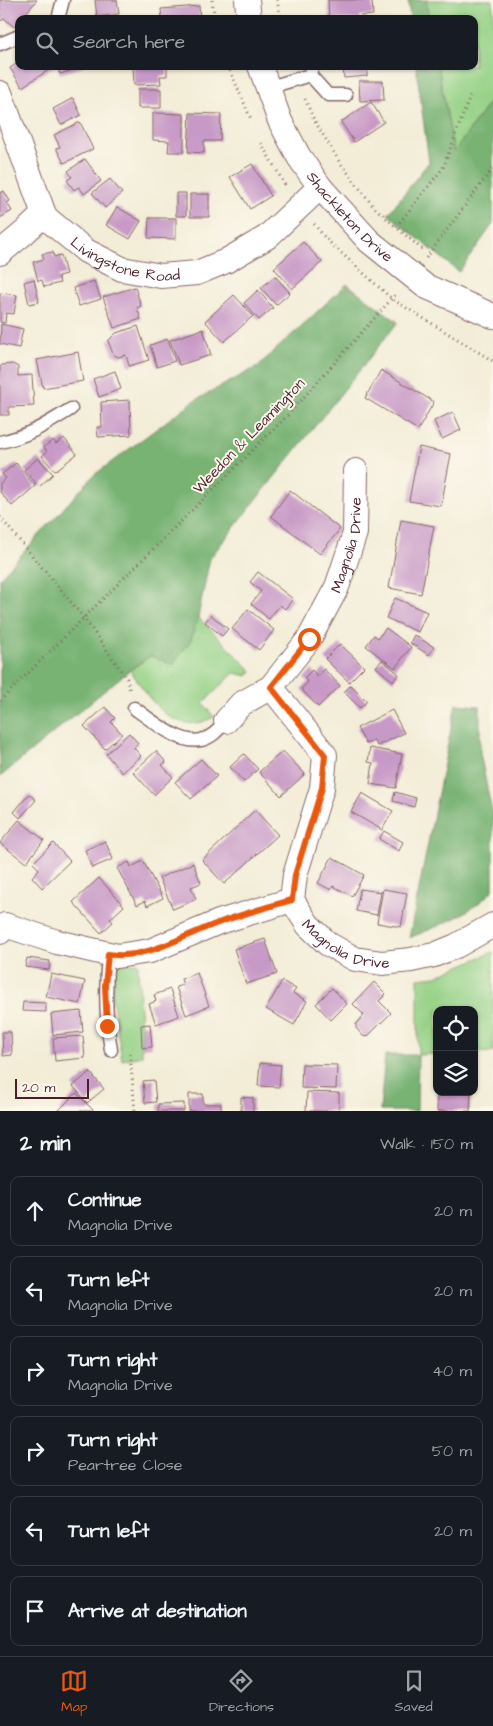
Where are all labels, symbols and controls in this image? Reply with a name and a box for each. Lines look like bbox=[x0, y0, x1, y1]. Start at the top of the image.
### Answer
search box bbox=[15, 15, 478, 70]
icon: search bbox=[33, 29, 61, 57]
text: Search here bbox=[73, 29, 185, 56]
street label: Shackleton Drive bbox=[302, 167, 398, 267]
street label: Livingstone Road bbox=[66, 232, 181, 287]
street label: Weedon & Leamington bbox=[188, 373, 311, 499]
street label: Magnolia Drive bbox=[325, 497, 366, 596]
route start bbox=[298, 628, 321, 651]
street label: Magnolia Drive bbox=[297, 914, 390, 974]
map controls bbox=[433, 1006, 478, 1096]
button: locate bbox=[433, 1006, 478, 1051]
route end bbox=[96, 1015, 119, 1038]
button: layers bbox=[433, 1051, 478, 1096]
scale bar bbox=[15, 1076, 89, 1099]
text: 20 m bbox=[22, 1078, 55, 1098]
text: 2 min bbox=[20, 1129, 70, 1158]
text: Walk · 150 m bbox=[380, 1133, 473, 1155]
text: Continue bbox=[68, 1187, 142, 1214]
icon: ahead bbox=[21, 1197, 49, 1225]
text: 20 m bbox=[434, 1200, 472, 1222]
text: Magnolia Drive bbox=[68, 1214, 173, 1236]
text: Turn left bbox=[68, 1267, 149, 1294]
icon: left bbox=[21, 1277, 49, 1305]
text: 20 m bbox=[434, 1280, 472, 1302]
text: Magnolia Drive bbox=[68, 1294, 173, 1316]
text: Turn right bbox=[68, 1347, 157, 1374]
icon: right bbox=[21, 1357, 49, 1385]
text: 40 m bbox=[432, 1360, 472, 1382]
text: Magnolia Drive bbox=[68, 1374, 173, 1396]
text: Turn right bbox=[68, 1427, 157, 1454]
icon: right bbox=[21, 1437, 49, 1465]
text: 50 m bbox=[432, 1440, 472, 1462]
text: Peartree Close bbox=[68, 1454, 182, 1476]
icon: left bbox=[21, 1517, 49, 1545]
text: Turn left bbox=[68, 1518, 149, 1545]
text: 20 m bbox=[434, 1520, 472, 1542]
icon: arrive bbox=[21, 1597, 49, 1625]
text: Arrive at destination bbox=[68, 1598, 247, 1625]
tab: Map bbox=[60, 1667, 88, 1717]
tab: Directions bbox=[209, 1667, 274, 1717]
tab: Saved bbox=[395, 1667, 433, 1717]

